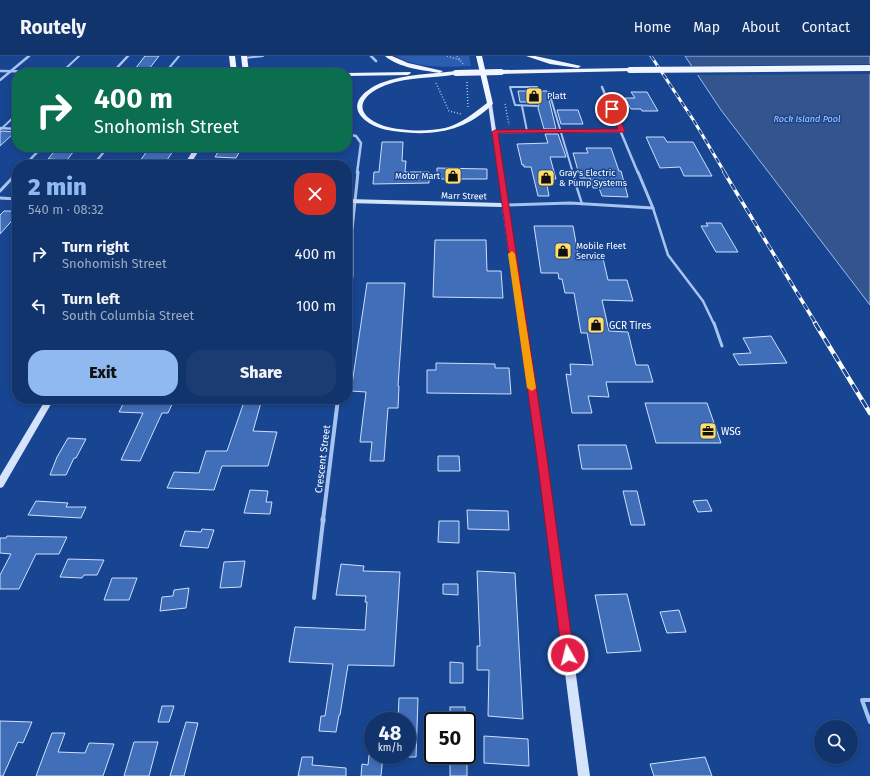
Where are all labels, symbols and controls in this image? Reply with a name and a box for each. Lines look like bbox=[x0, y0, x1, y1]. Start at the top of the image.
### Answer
text: Routely bbox=[20, 16, 86, 39]
text: Home bbox=[634, 19, 671, 36]
text: Map bbox=[693, 19, 720, 36]
text: About bbox=[742, 19, 780, 36]
text: Contact bbox=[802, 19, 850, 36]
text: 400 m bbox=[94, 82, 173, 115]
icon: right bbox=[28, 84, 80, 136]
shop icon: Platt bbox=[524, 86, 544, 106]
place label: Platt bbox=[547, 91, 567, 101]
pin bbox=[595, 92, 629, 126]
icon: arrive bbox=[601, 98, 623, 120]
water label: Rock Island Pool bbox=[773, 114, 841, 124]
text: Snohomish Street bbox=[94, 116, 239, 138]
shop icon: Motor Mart bbox=[443, 166, 463, 186]
shop icon: Gray's Electric & Pump Systems bbox=[536, 168, 556, 188]
place label: Gray's Electric & Pump Systems bbox=[559, 168, 627, 188]
place label: Motor Mart bbox=[395, 171, 441, 181]
text: 2 min bbox=[28, 173, 87, 201]
button: close bbox=[294, 173, 336, 215]
street label: Marr Street bbox=[441, 191, 488, 201]
text: 540 m · 08:32 bbox=[28, 202, 104, 217]
text: Turn right bbox=[62, 238, 129, 256]
shop icon: Mobile Fleet Service bbox=[553, 241, 573, 261]
place label: Mobile Fleet Service bbox=[576, 241, 627, 261]
icon: right bbox=[28, 243, 50, 265]
text: 400 m bbox=[294, 245, 336, 263]
text: Snohomish Street bbox=[62, 256, 167, 271]
text: Turn left bbox=[62, 290, 120, 308]
icon: left bbox=[28, 295, 50, 317]
text: 100 m bbox=[296, 297, 336, 315]
text: South Columbia Street bbox=[62, 308, 194, 323]
shop icon: GCR Tires bbox=[586, 315, 606, 335]
place label: GCR Tires bbox=[609, 320, 652, 332]
button: Exit bbox=[28, 350, 178, 396]
button: Share bbox=[186, 350, 336, 396]
office icon: WSG bbox=[698, 421, 718, 441]
street label: Crescent Street bbox=[313, 424, 333, 494]
place label: WSG bbox=[721, 426, 741, 438]
position arrow bbox=[547, 634, 589, 676]
speed limit sign: 50 bbox=[424, 712, 476, 764]
map controls bbox=[814, 720, 858, 764]
button: search bbox=[814, 720, 858, 764]
text: 48 bbox=[379, 721, 401, 745]
text: km/h bbox=[378, 742, 402, 754]

